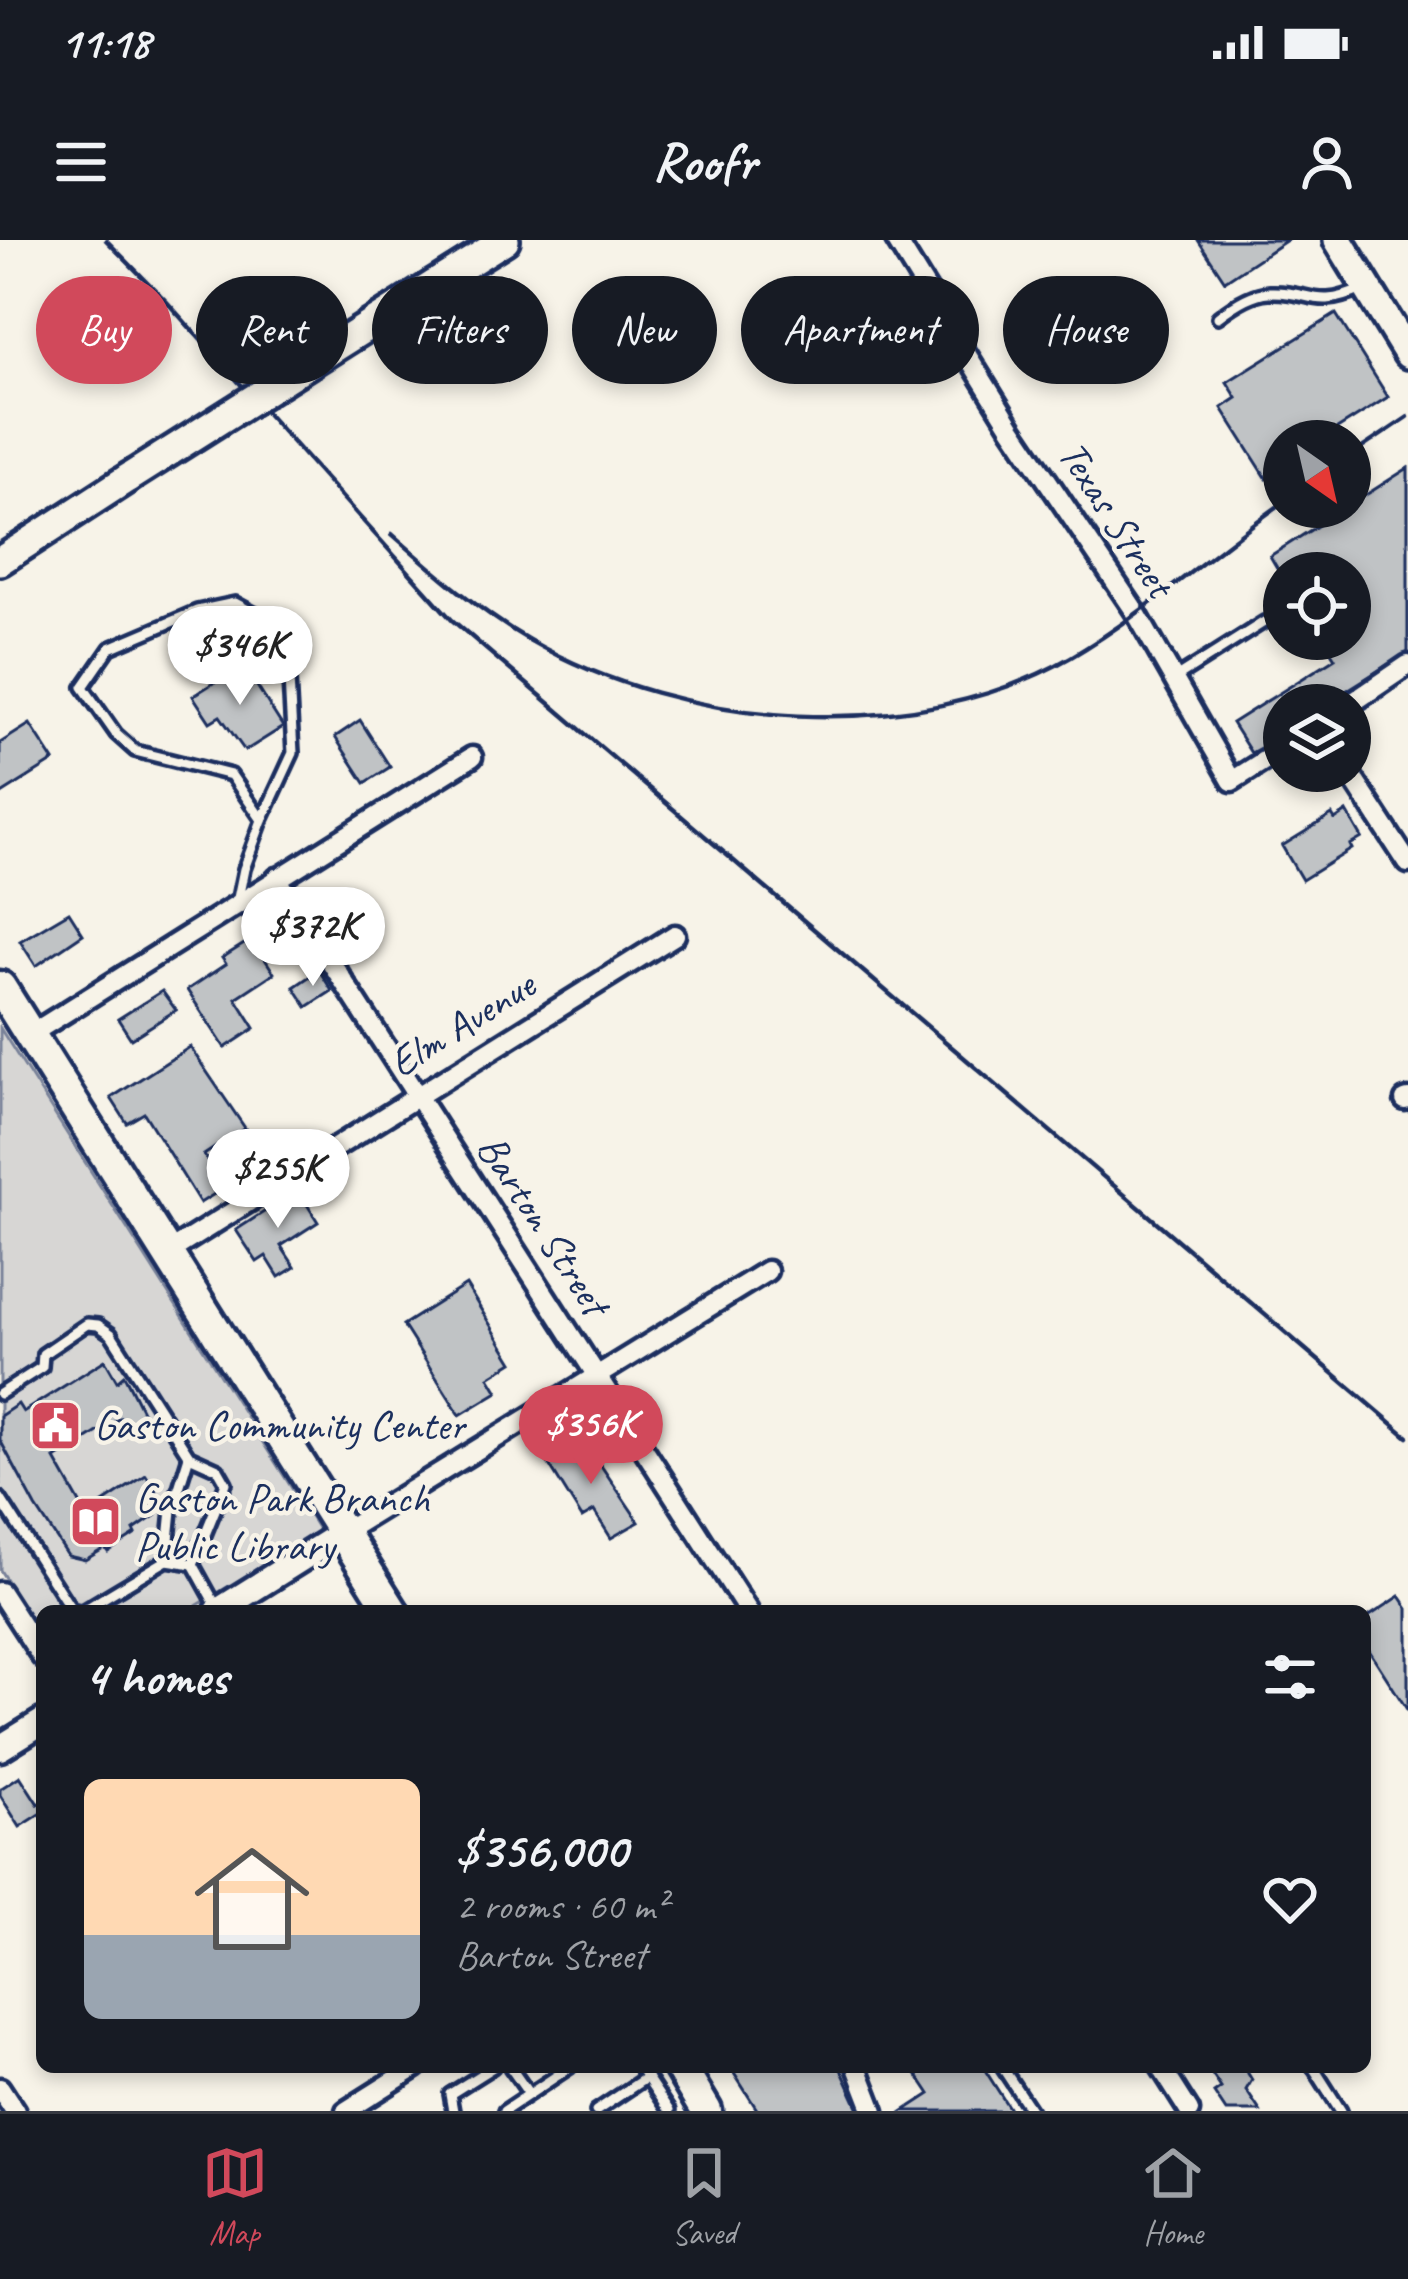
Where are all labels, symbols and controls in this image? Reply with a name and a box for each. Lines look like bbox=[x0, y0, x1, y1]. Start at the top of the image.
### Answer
text: 11:18 bbox=[60, 14, 150, 71]
text: Roofr bbox=[652, 128, 756, 196]
icon: menu bbox=[48, 129, 114, 195]
icon: person bbox=[1294, 129, 1360, 195]
chip: Buy bbox=[36, 276, 172, 384]
chip: Rent bbox=[196, 276, 348, 384]
chip: Filters bbox=[372, 276, 548, 384]
chip: New bbox=[572, 276, 717, 384]
chip: Apartment bbox=[741, 276, 979, 384]
chip: House bbox=[1003, 276, 1169, 384]
north arrow bbox=[1263, 420, 1371, 528]
map controls bbox=[1263, 420, 1371, 792]
street label: Texas Street bbox=[1046, 431, 1188, 610]
button: locate bbox=[1263, 552, 1371, 660]
pin: $346K bbox=[156, 606, 324, 708]
text: $346K bbox=[195, 620, 285, 669]
button: layers bbox=[1263, 684, 1371, 792]
pin: $372K bbox=[229, 887, 397, 989]
text: $372K bbox=[268, 901, 358, 950]
street label: Elm Avenue bbox=[379, 957, 547, 1089]
street label: Barton Street bbox=[465, 1125, 624, 1329]
pin: $255K bbox=[194, 1129, 362, 1231]
text: $255K bbox=[234, 1143, 322, 1192]
pin: $356K bbox=[507, 1385, 675, 1487]
public building icon: Gaston Community Center bbox=[27, 1397, 83, 1453]
place label: Gaston Community Center bbox=[94, 1399, 467, 1452]
text: $356K bbox=[546, 1399, 636, 1448]
place label: Gaston Park Branch Public Library bbox=[135, 1472, 430, 1573]
library icon: Gaston Park Branch Public Library bbox=[68, 1494, 124, 1550]
icon: filters bbox=[1257, 1644, 1323, 1710]
text: 4 homes bbox=[84, 1645, 228, 1709]
text: $356,000 bbox=[456, 1818, 627, 1882]
icon: home bbox=[180, 1827, 324, 1971]
icon: heart bbox=[1257, 1866, 1323, 1932]
text: 2 rooms · 60 m² bbox=[456, 1882, 667, 1931]
text: Barton Street bbox=[456, 1931, 646, 1980]
tab: Map bbox=[202, 2140, 268, 2254]
tab: Saved bbox=[671, 2140, 737, 2254]
tab: Home bbox=[1140, 2140, 1206, 2254]

